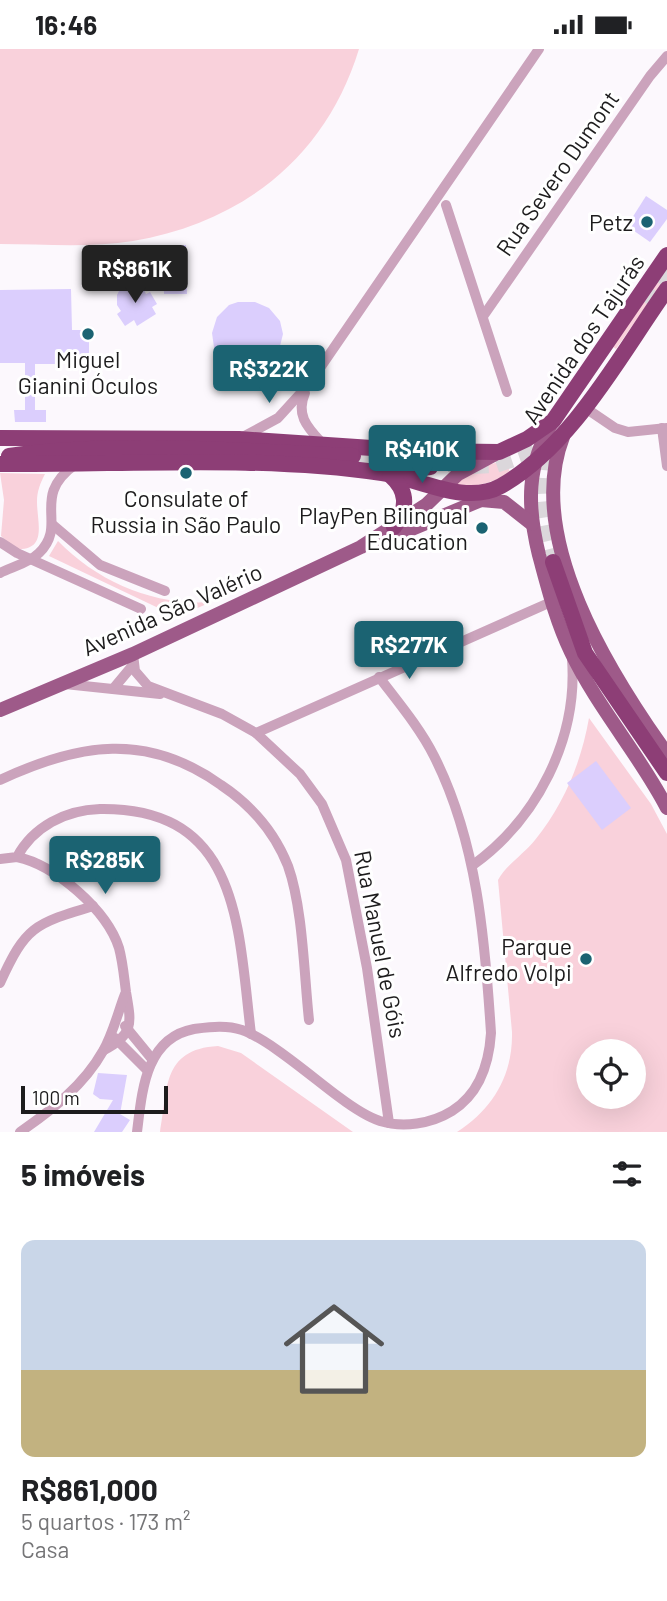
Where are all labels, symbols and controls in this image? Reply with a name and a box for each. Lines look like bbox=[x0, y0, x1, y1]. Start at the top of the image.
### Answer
text: 16:46 bbox=[35, 9, 97, 40]
street label: Rua Severo Dumont bbox=[490, 85, 624, 261]
place label: Petz bbox=[589, 208, 633, 236]
marker: Petz bbox=[639, 214, 655, 230]
pin: R$861K bbox=[78, 245, 192, 305]
street label: Avenida dos Tajurás bbox=[516, 249, 650, 429]
text: R$861K bbox=[98, 254, 172, 282]
marker: Miguel Gianini Óculos bbox=[80, 326, 96, 342]
place label: Miguel Gianini Óculos bbox=[18, 345, 158, 399]
pin: R$322K bbox=[212, 345, 326, 405]
text: R$322K bbox=[229, 354, 309, 382]
pin: R$410K bbox=[365, 425, 479, 485]
text: R$410K bbox=[385, 434, 459, 462]
marker: Consulate of Russia in São Paulo bbox=[178, 465, 194, 481]
place label: Consulate of Russia in São Paulo bbox=[91, 484, 281, 538]
place label: PlayPen Bilingual Education bbox=[299, 501, 468, 555]
marker: PlayPen Bilingual Education bbox=[474, 520, 490, 536]
street label: Avenida São Valério bbox=[78, 557, 266, 661]
pin: R$277K bbox=[352, 621, 466, 681]
text: R$277K bbox=[370, 630, 448, 658]
pin: R$285K bbox=[48, 837, 162, 896]
text: R$285K bbox=[65, 845, 145, 873]
street label: Rua Manuel de Góis bbox=[349, 848, 413, 1040]
place label: Parque Alfredo Volpi bbox=[446, 932, 572, 986]
marker: Parque Alfredo Volpi bbox=[578, 951, 594, 967]
map controls bbox=[576, 1039, 646, 1109]
button: locate bbox=[576, 1039, 646, 1109]
scale bar bbox=[21, 1083, 168, 1115]
text: 100 m bbox=[32, 1086, 80, 1109]
icon: filters bbox=[608, 1155, 646, 1193]
text: 5 imóveis bbox=[21, 1156, 145, 1192]
icon: home bbox=[271, 1286, 397, 1412]
text: R$861,000 bbox=[21, 1471, 158, 1507]
text: 5 quartos · 173 m² bbox=[21, 1507, 190, 1535]
text: Casa bbox=[21, 1535, 69, 1563]

